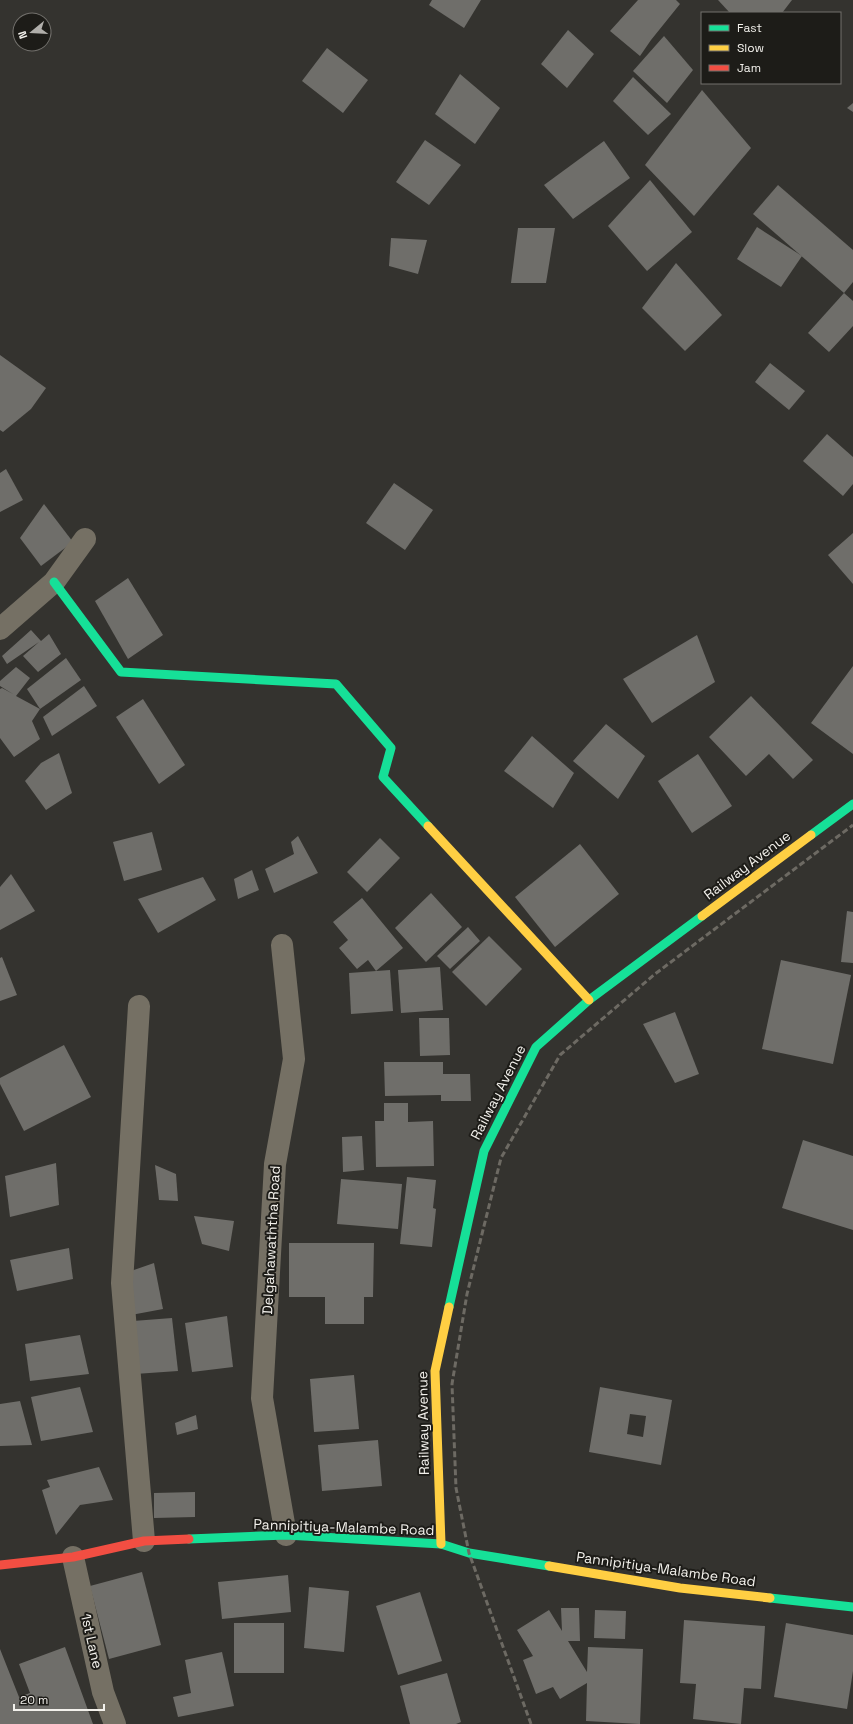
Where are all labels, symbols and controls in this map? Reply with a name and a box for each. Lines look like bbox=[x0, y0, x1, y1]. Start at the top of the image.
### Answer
north arrow bbox=[12, 12, 52, 52]
legend bbox=[701, 12, 841, 84]
text: Fast bbox=[737, 20, 762, 36]
text: N bbox=[15, 29, 30, 41]
text: Slow bbox=[737, 40, 764, 56]
text: Jam bbox=[737, 60, 761, 76]
street label: Railway Avenue bbox=[700, 826, 794, 904]
street label: Railway Avenue bbox=[466, 1042, 530, 1142]
street label: Delgahawaththa Road bbox=[258, 1165, 284, 1315]
street label: Railway Avenue bbox=[413, 1371, 433, 1475]
street label: Pannipitiya-Malambe Road bbox=[253, 1515, 435, 1539]
street label: Pannipitiya-Malambe Road bbox=[575, 1547, 757, 1591]
street label: 1st Lane bbox=[77, 1612, 107, 1670]
scale bar bbox=[14, 1686, 104, 1712]
text: 20 m bbox=[20, 1692, 48, 1708]

